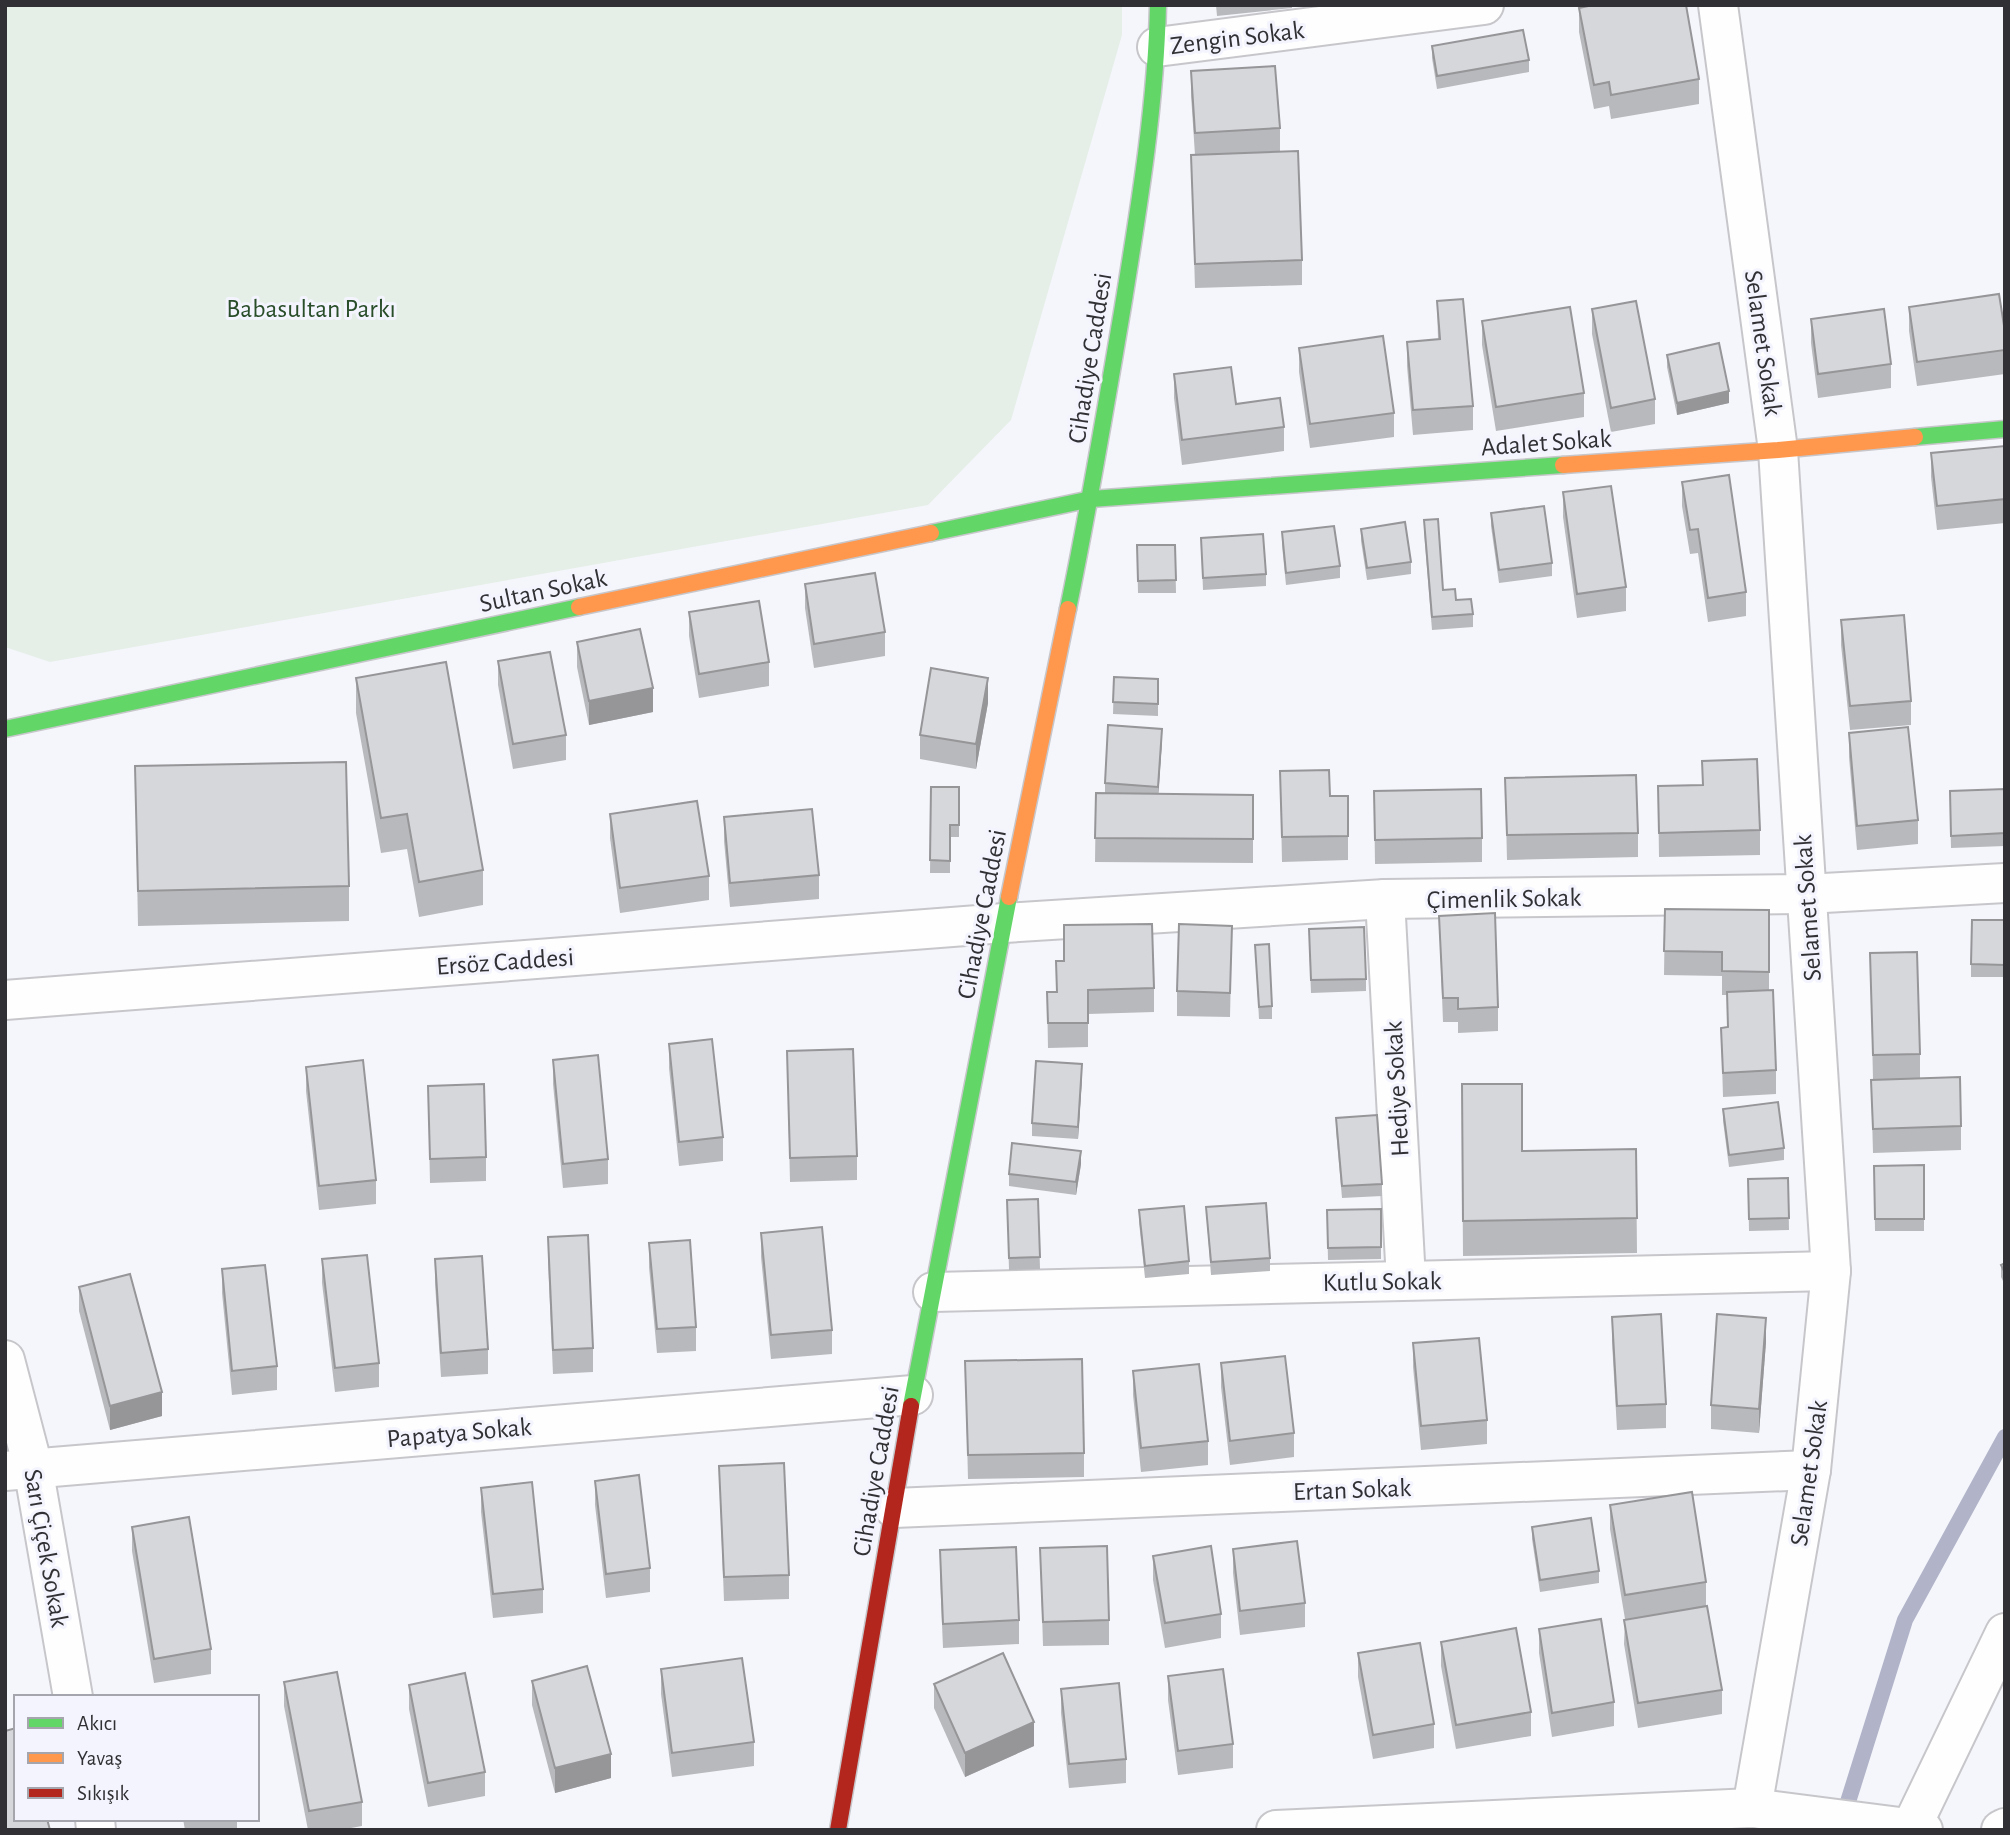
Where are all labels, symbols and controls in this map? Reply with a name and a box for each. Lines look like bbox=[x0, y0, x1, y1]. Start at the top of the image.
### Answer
street label: Zengin Sokak bbox=[1169, 17, 1306, 59]
street label: Selamet Sokak bbox=[1740, 269, 1786, 418]
street label: Cihadiye Caddesi bbox=[1064, 271, 1116, 445]
park label: Babasultan Parkı bbox=[226, 296, 396, 322]
street label: Adalet Sokak bbox=[1480, 425, 1612, 461]
street label: Sultan Sokak bbox=[477, 565, 609, 617]
street label: Cihadiye Caddesi bbox=[953, 827, 1011, 1001]
street label: Selamet Sokak bbox=[1790, 834, 1826, 982]
street label: Çimenlik Sokak bbox=[1426, 885, 1582, 913]
street label: Ersöz Caddesi bbox=[435, 944, 575, 980]
street label: Hediye Sokak bbox=[1380, 1020, 1414, 1157]
street label: Kutlu Sokak bbox=[1322, 1268, 1442, 1296]
street label: Cihadiye Caddesi bbox=[848, 1384, 904, 1558]
street label: Selamet Sokak bbox=[1786, 1398, 1832, 1548]
street label: Papatya Sokak bbox=[386, 1414, 533, 1452]
street label: Sarı Çiçek Sokak bbox=[19, 1467, 73, 1629]
street label: Ertan Sokak bbox=[1293, 1475, 1412, 1505]
legend bbox=[14, 1695, 259, 1821]
text: Akıcı bbox=[77, 1713, 117, 1734]
text: Yavaş bbox=[77, 1748, 122, 1769]
text: Sıkışık bbox=[77, 1783, 130, 1804]

